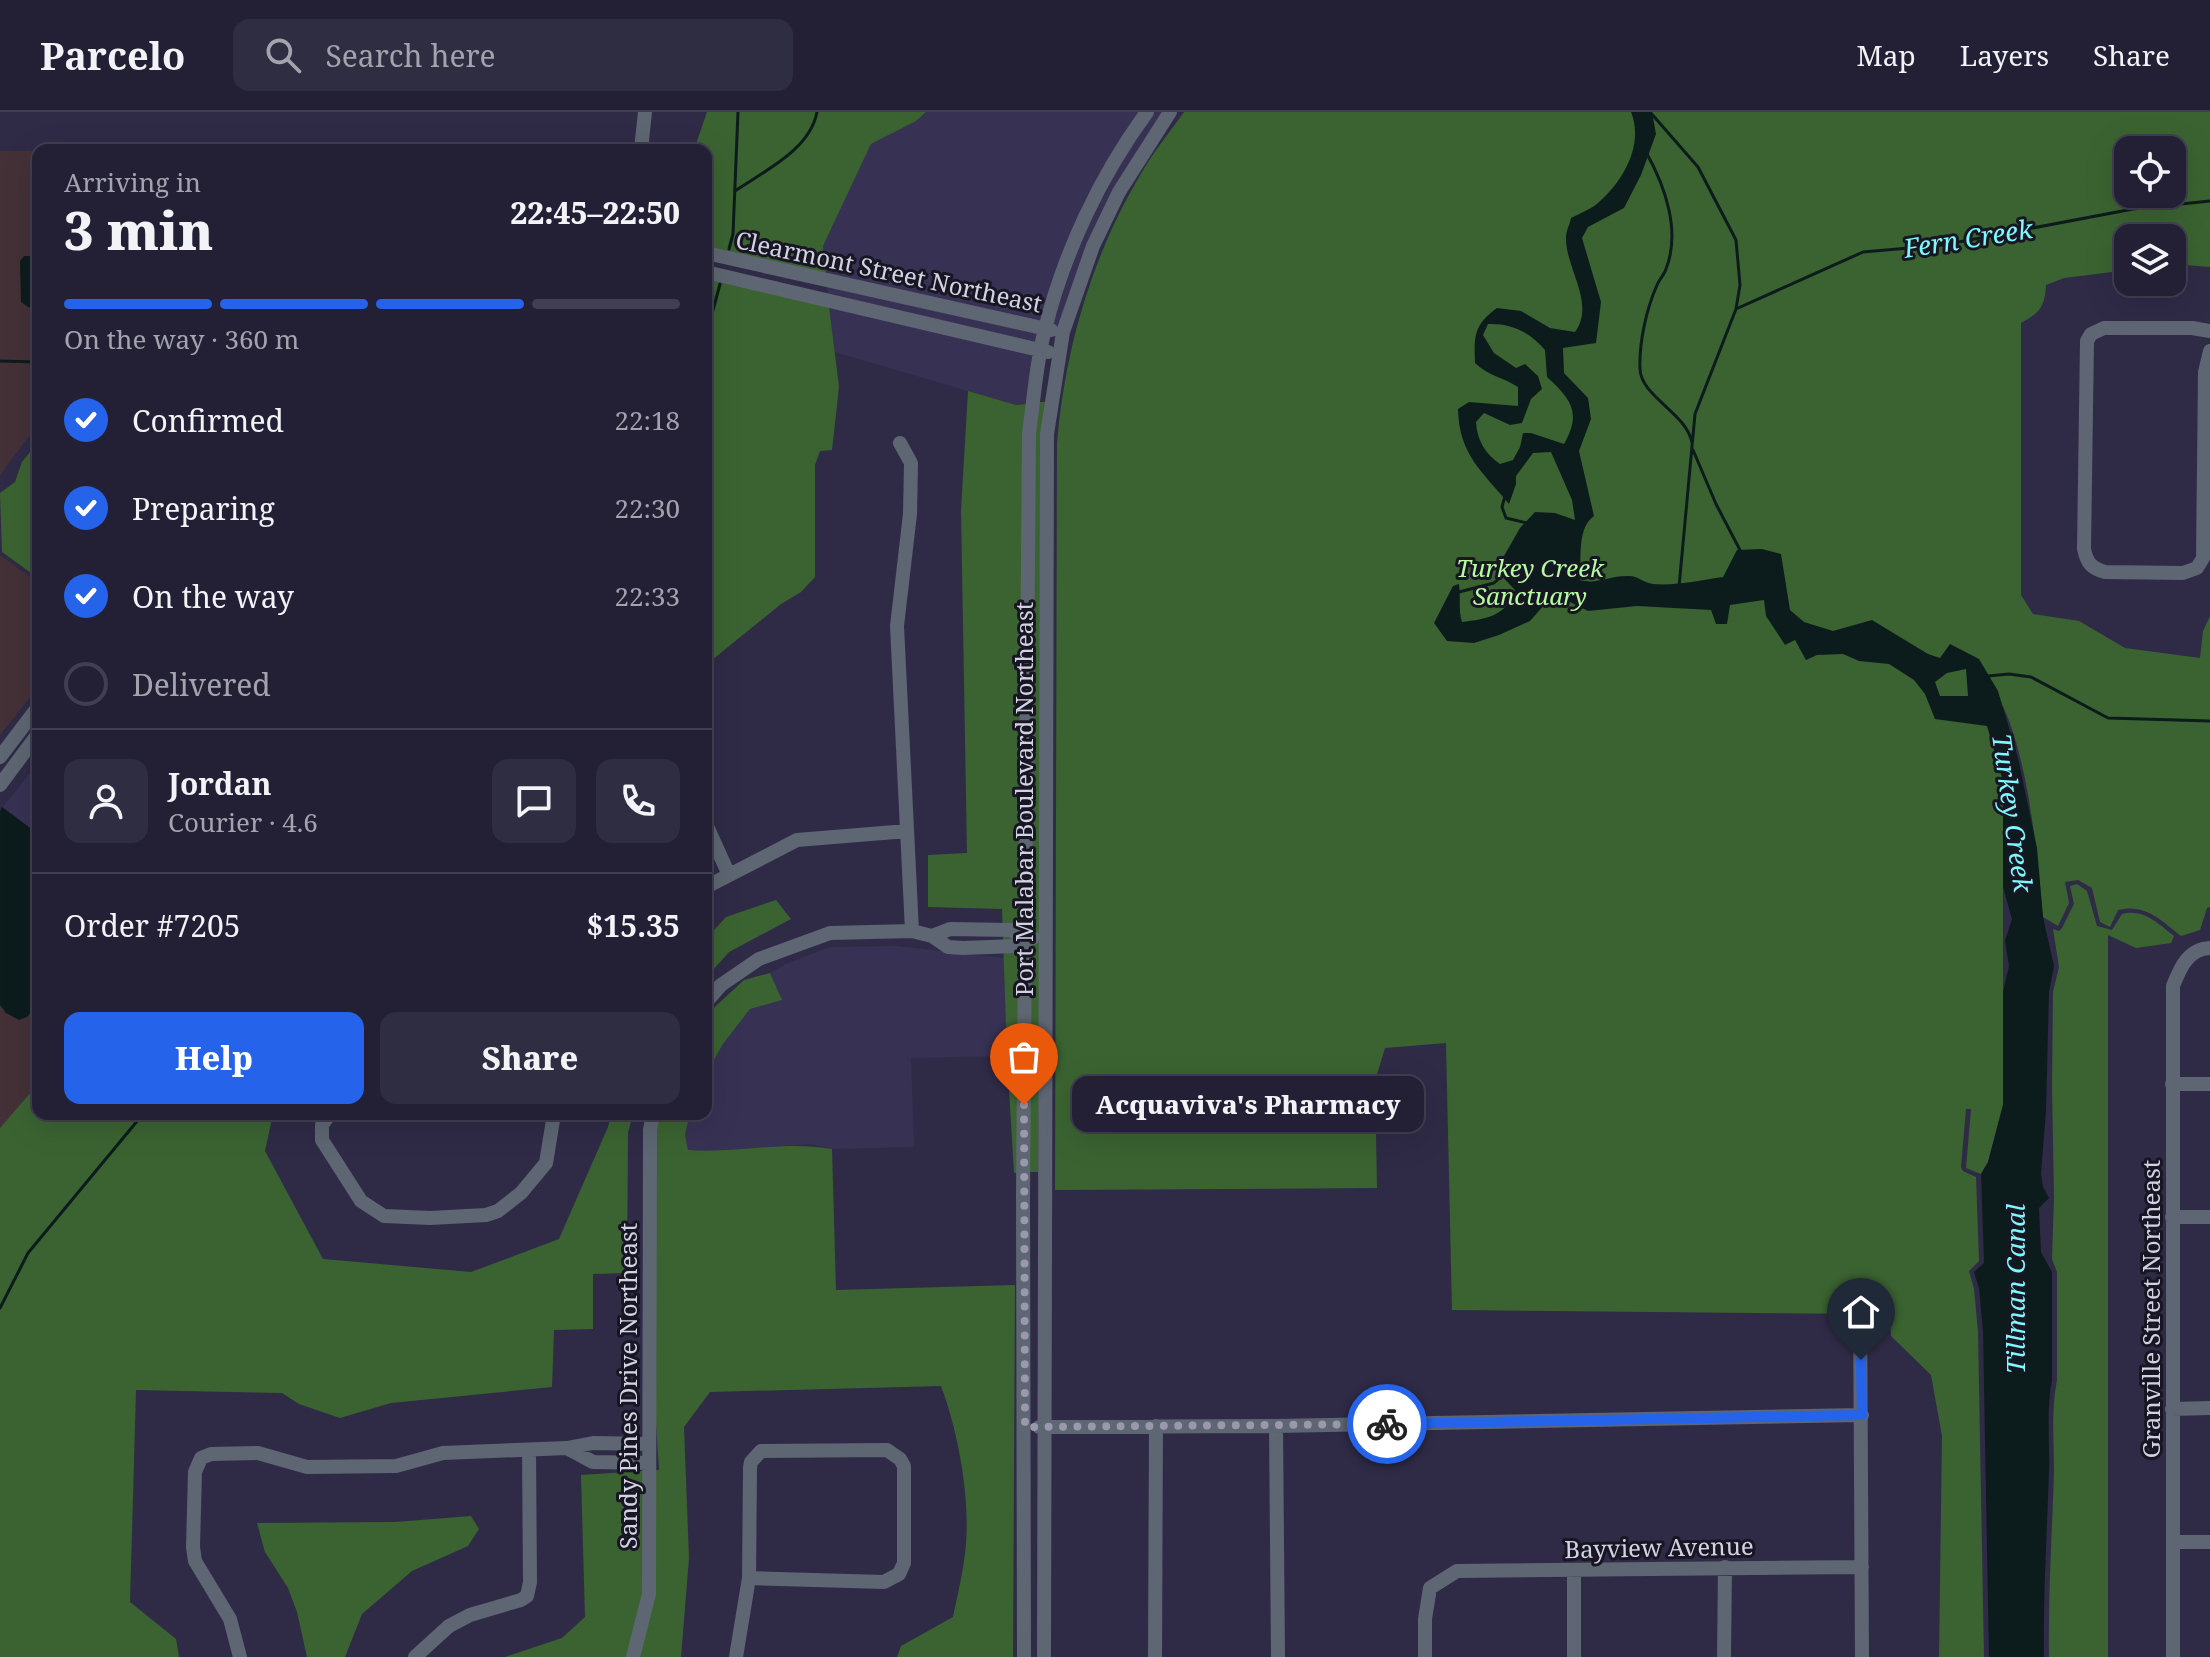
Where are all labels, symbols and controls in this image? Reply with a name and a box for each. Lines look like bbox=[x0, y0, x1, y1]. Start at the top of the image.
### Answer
search box bbox=[233, 19, 793, 91]
text: Parcelo bbox=[40, 29, 185, 81]
icon: search bbox=[261, 33, 305, 77]
text: Search here bbox=[325, 35, 496, 76]
text: Map bbox=[1857, 36, 1916, 74]
text: Layers bbox=[1960, 36, 2049, 74]
text: Share bbox=[2093, 36, 2170, 74]
map controls bbox=[2114, 136, 2186, 296]
button: locate bbox=[2114, 136, 2186, 208]
text: Arriving in bbox=[64, 164, 201, 200]
text: 22:45–22:50 bbox=[510, 192, 680, 233]
text: 3 min bbox=[64, 194, 213, 265]
water label: Fern Creek bbox=[1900, 210, 2036, 266]
street label: Clearmont Street Northeast bbox=[733, 222, 1045, 320]
button: layers bbox=[2114, 224, 2186, 296]
text: On the way · 360 m bbox=[64, 321, 299, 357]
icon: check bbox=[64, 398, 108, 442]
text: Confirmed bbox=[132, 400, 284, 441]
text: 22:18 bbox=[614, 402, 680, 438]
icon: check bbox=[64, 486, 108, 530]
text: Preparing bbox=[132, 488, 275, 529]
text: 22:30 bbox=[614, 490, 680, 526]
park label: Turkey Creek Sanctuary bbox=[1456, 551, 1605, 612]
icon: check bbox=[64, 574, 108, 618]
text: On the way bbox=[132, 576, 294, 617]
text: 22:33 bbox=[614, 578, 680, 614]
street label: Port Malabar Boulevard Northeast bbox=[1007, 602, 1040, 996]
text: Delivered bbox=[132, 664, 271, 705]
water label: Turkey Creek bbox=[1984, 731, 2042, 896]
button: person bbox=[64, 759, 148, 843]
button: chat bbox=[492, 759, 576, 843]
button: phone bbox=[596, 759, 680, 843]
text: Jordan bbox=[168, 763, 271, 804]
text: Courier · 4.6 bbox=[168, 804, 318, 840]
text: Order #7205 bbox=[64, 905, 241, 946]
text: $15.35 bbox=[586, 905, 680, 946]
button: Help bbox=[64, 1012, 364, 1104]
button: Share bbox=[380, 1012, 680, 1104]
pin bbox=[990, 1023, 1058, 1105]
icon: bag bbox=[1002, 1035, 1046, 1079]
callout: Acquaviva's Pharmacy bbox=[1072, 1077, 1424, 1133]
text: Acquaviva's Pharmacy bbox=[1096, 1086, 1400, 1122]
street label: Granville Street Northeast bbox=[2134, 1160, 2167, 1458]
water label: Tillman Canal bbox=[1997, 1204, 2033, 1374]
street label: Sandy Pines Drive Northeast bbox=[611, 1223, 644, 1549]
pin bbox=[1827, 1278, 1895, 1360]
icon: home bbox=[1839, 1290, 1883, 1334]
courier bbox=[1347, 1384, 1427, 1464]
icon: bike bbox=[1365, 1402, 1409, 1446]
street label: Bayview Avenue bbox=[1564, 1529, 1754, 1565]

